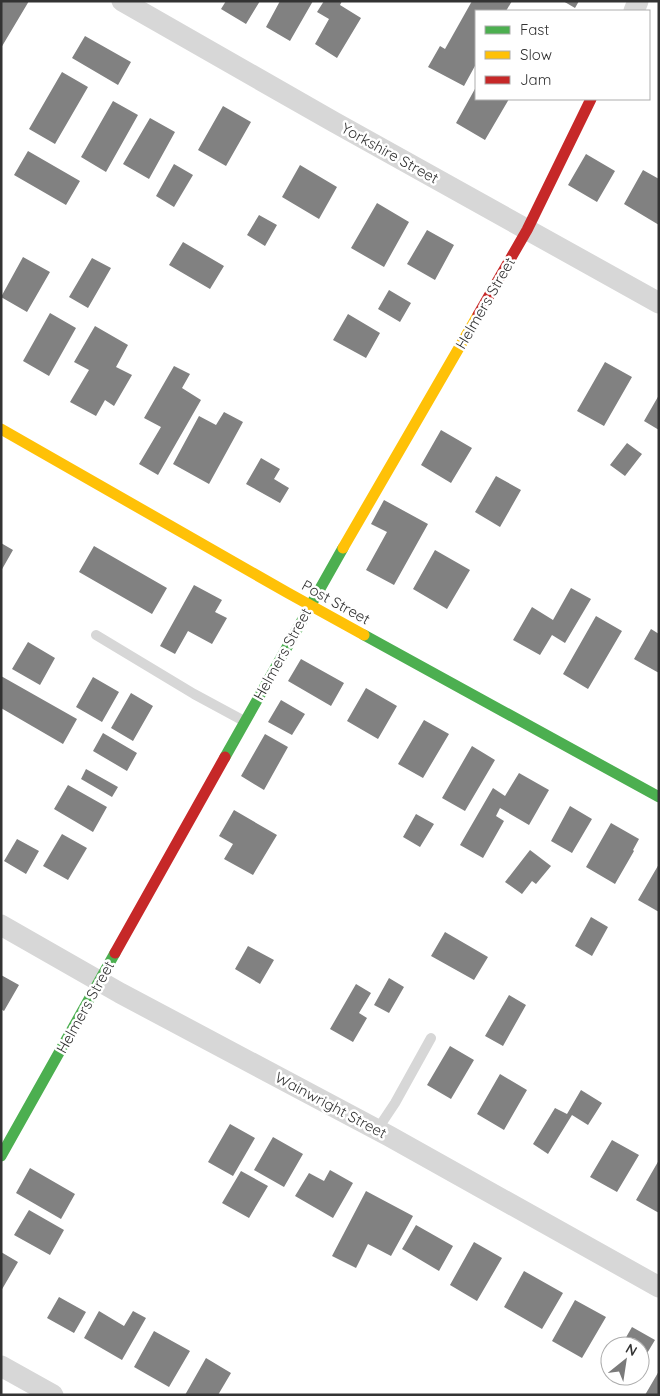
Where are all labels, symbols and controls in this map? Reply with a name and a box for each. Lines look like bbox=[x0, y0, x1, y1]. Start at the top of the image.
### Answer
legend bbox=[475, 10, 650, 100]
text: Fast bbox=[520, 20, 549, 39]
text: Slow bbox=[520, 45, 552, 64]
text: Jam bbox=[520, 70, 551, 89]
street label: Yorkshire Street bbox=[338, 118, 442, 188]
street label: Helmers Street bbox=[451, 254, 519, 352]
street label: Post Street bbox=[299, 575, 373, 629]
street label: Helmers Street bbox=[249, 604, 315, 704]
street label: Helmers Street bbox=[52, 957, 118, 1057]
street label: Wainwright Street bbox=[272, 1068, 390, 1142]
north arrow bbox=[600, 1336, 650, 1386]
text: N bbox=[623, 1339, 640, 1360]

